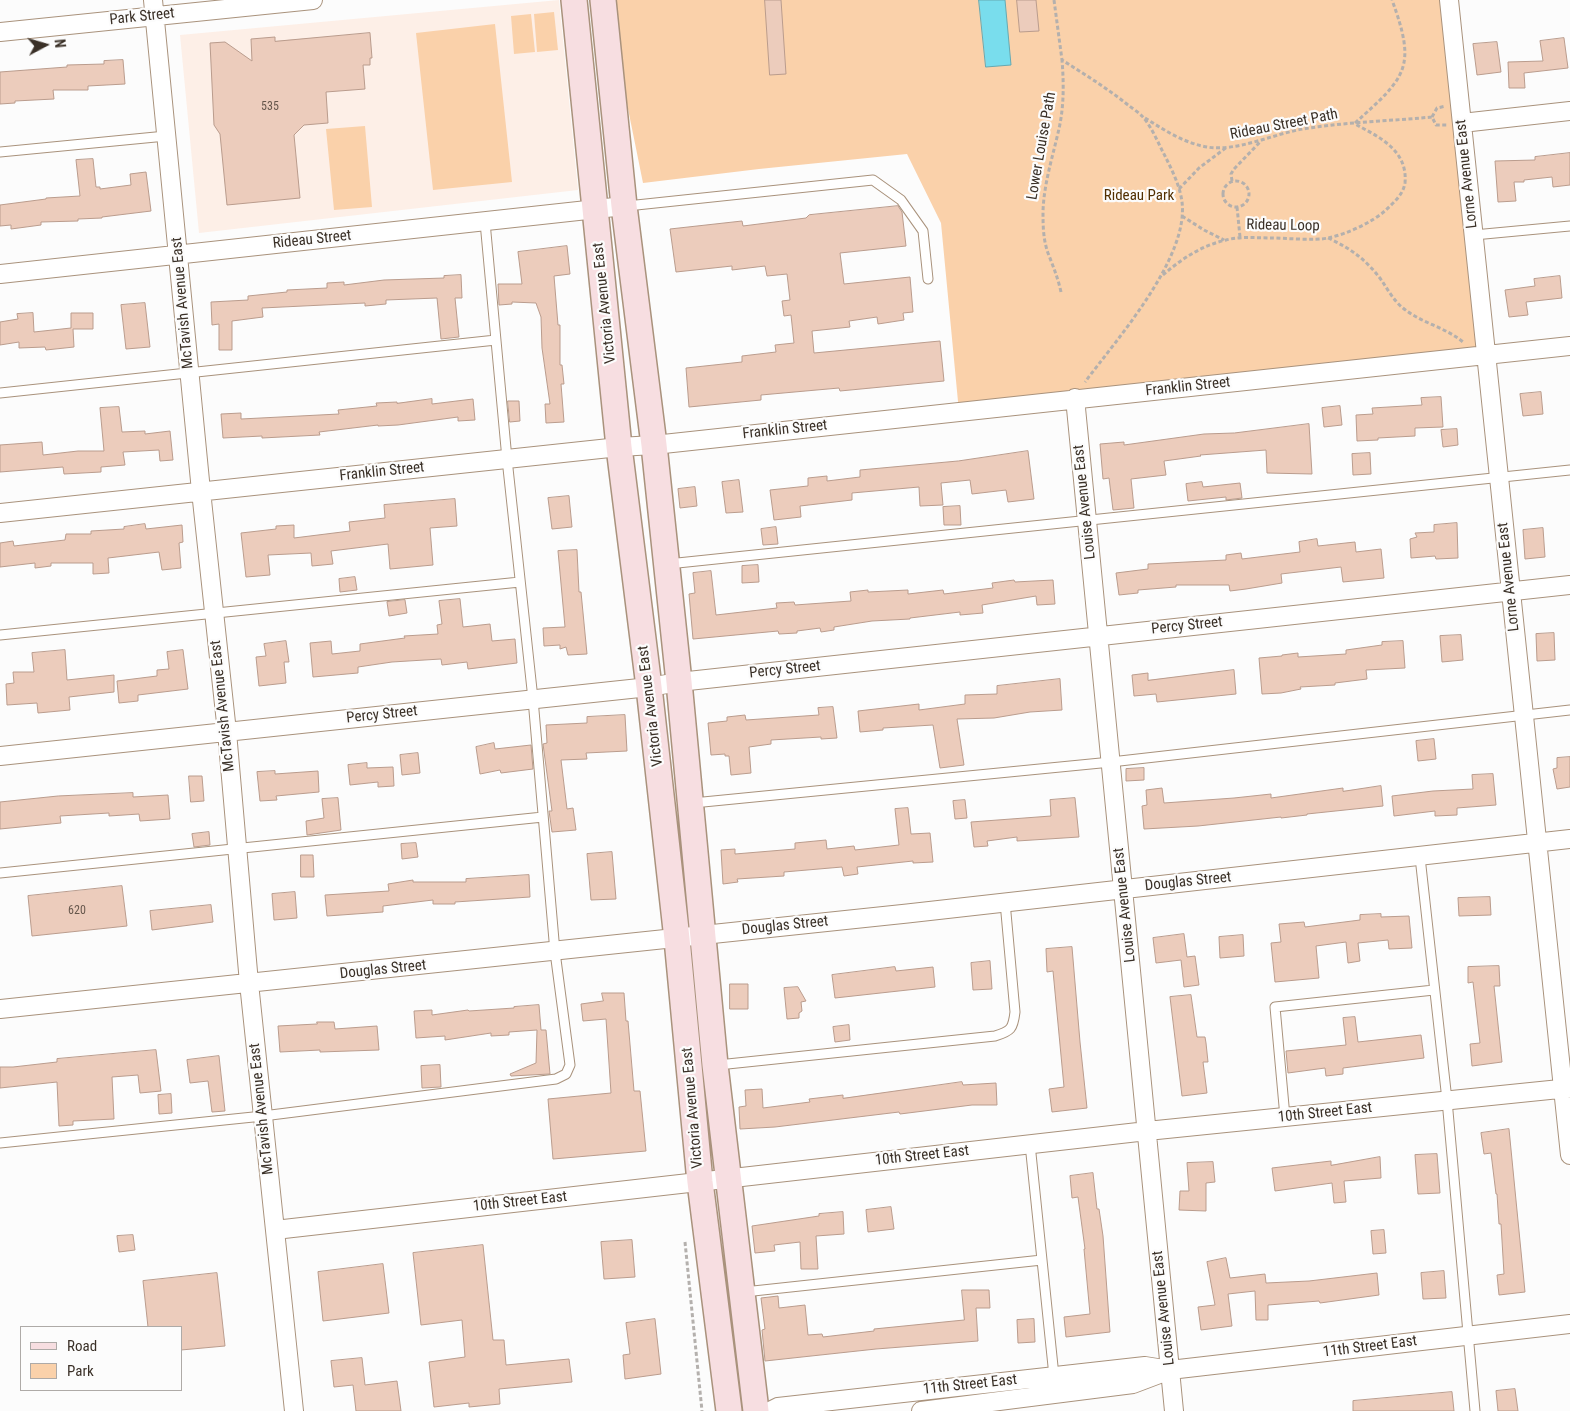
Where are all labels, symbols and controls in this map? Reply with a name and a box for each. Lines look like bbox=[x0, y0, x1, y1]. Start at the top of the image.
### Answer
street label: Park Street bbox=[109, 5, 175, 29]
north arrow bbox=[20, 20, 70, 70]
text: N bbox=[52, 38, 68, 49]
street label: Lower Louise Path bbox=[1024, 91, 1060, 201]
house number: 535 bbox=[261, 100, 279, 114]
street label: Rideau Street Path bbox=[1229, 106, 1339, 144]
street label: Lorne Avenue East bbox=[1452, 119, 1482, 229]
park label: Rideau Park bbox=[1104, 187, 1174, 205]
street label: Rideau Loop bbox=[1246, 216, 1320, 236]
street label: Rideau Street bbox=[272, 227, 352, 253]
street label: McTavish Avenue East bbox=[168, 236, 198, 370]
street label: Victoria Avenue East bbox=[590, 241, 620, 365]
street label: Franklin Street bbox=[1145, 374, 1231, 400]
street label: Franklin Street bbox=[742, 417, 828, 443]
street label: Louise Avenue East bbox=[1070, 444, 1100, 560]
street label: Franklin Street bbox=[339, 459, 425, 485]
street label: Lorne Avenue East bbox=[1494, 522, 1524, 632]
street label: Percy Street bbox=[1151, 613, 1223, 639]
street label: McTavish Avenue East bbox=[207, 639, 239, 773]
street label: Victoria Avenue East bbox=[635, 644, 667, 768]
street label: Percy Street bbox=[749, 657, 821, 683]
street label: Percy Street bbox=[346, 702, 418, 728]
street label: Louise Avenue East bbox=[1110, 847, 1140, 963]
street label: Douglas Street bbox=[1144, 869, 1232, 895]
house number: 620 bbox=[68, 904, 86, 918]
street label: Douglas Street bbox=[741, 913, 829, 939]
street label: Douglas Street bbox=[339, 957, 427, 983]
street label: McTavish Avenue East bbox=[246, 1042, 278, 1176]
street label: Victoria Avenue East bbox=[679, 1047, 707, 1169]
street label: 10th Street East bbox=[1277, 1099, 1373, 1127]
street label: 10th Street East bbox=[874, 1142, 970, 1170]
street label: 10th Street East bbox=[472, 1188, 568, 1216]
street label: Louise Avenue East bbox=[1149, 1250, 1179, 1366]
legend bbox=[20, 1326, 182, 1391]
street label: 11th Street East bbox=[1322, 1332, 1418, 1362]
text: Road bbox=[67, 1337, 97, 1355]
text: Park bbox=[67, 1362, 94, 1380]
street label: 11th Street East bbox=[922, 1371, 1018, 1399]

